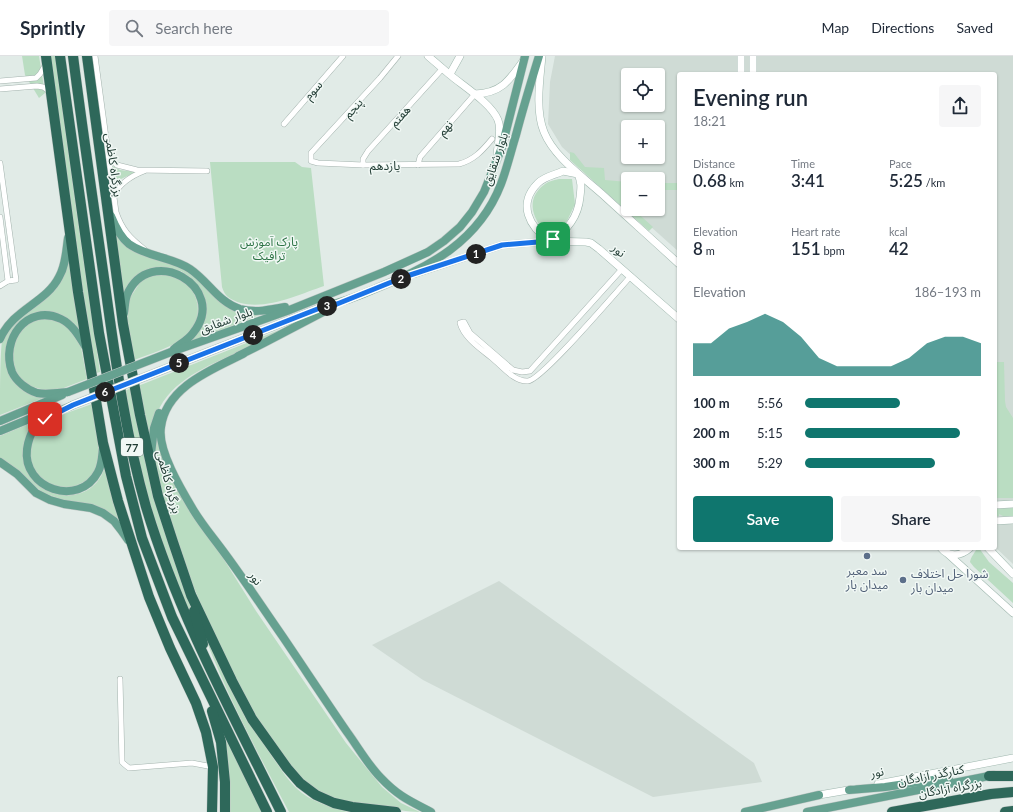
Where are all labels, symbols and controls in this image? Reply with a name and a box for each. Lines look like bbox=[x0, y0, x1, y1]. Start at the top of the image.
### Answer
search box bbox=[109, 10, 389, 46]
text: Sprintly bbox=[20, 16, 85, 39]
icon: search bbox=[123, 17, 145, 39]
text: Search here bbox=[155, 19, 233, 37]
text: Map bbox=[822, 19, 849, 36]
text: Directions bbox=[871, 19, 934, 36]
text: Saved bbox=[956, 19, 993, 36]
map controls bbox=[621, 68, 665, 216]
button: locate bbox=[621, 68, 665, 112]
street label: سوم bbox=[300, 77, 327, 104]
text: Evening run bbox=[693, 84, 808, 111]
button: share bbox=[939, 85, 981, 127]
street label: پنجم bbox=[340, 95, 367, 123]
street label: هفتم bbox=[386, 102, 415, 131]
text: 18:21 bbox=[693, 113, 726, 129]
street label: نهم bbox=[434, 117, 457, 140]
button: + bbox=[621, 120, 665, 164]
street label: بلوار شقایق bbox=[479, 131, 512, 188]
street label: بزرگراه کاظمی bbox=[102, 132, 126, 198]
text: Distance bbox=[693, 157, 735, 170]
text: Time bbox=[791, 157, 815, 170]
text: Pace bbox=[889, 157, 912, 170]
street label: یازدهم bbox=[370, 158, 400, 175]
text: 0.68 bbox=[693, 170, 727, 191]
text: 3:41 bbox=[791, 170, 825, 191]
text: 5:25 bbox=[889, 170, 923, 191]
button: − bbox=[621, 172, 665, 216]
text: km bbox=[727, 176, 744, 189]
text: /km bbox=[923, 176, 945, 189]
pin bbox=[536, 222, 570, 256]
text: Elevation bbox=[693, 225, 738, 238]
text: Heart rate bbox=[791, 225, 840, 238]
text: kcal bbox=[889, 225, 908, 238]
icon: arrive bbox=[542, 228, 564, 250]
park label: پارک آموزش ترافیک bbox=[240, 234, 298, 263]
text: 8 bbox=[693, 238, 703, 259]
text: 151 bbox=[791, 238, 821, 259]
text: 42 bbox=[889, 238, 909, 259]
street label: نور bbox=[608, 239, 629, 260]
pin: 1 bbox=[466, 244, 486, 264]
text: m bbox=[703, 244, 715, 257]
text: bpm bbox=[821, 244, 845, 257]
text: 1 bbox=[473, 247, 479, 260]
pin: 2 bbox=[391, 269, 411, 289]
text: 2 bbox=[398, 272, 404, 285]
text: Elevation bbox=[693, 284, 746, 300]
text: 186–193 m bbox=[914, 284, 981, 300]
pin: 3 bbox=[317, 296, 337, 316]
text: 3 bbox=[324, 299, 330, 312]
street label: بلوار شقایق bbox=[198, 304, 255, 337]
pin: 4 bbox=[243, 325, 263, 345]
text: 4 bbox=[250, 328, 256, 341]
pin: 5 bbox=[169, 353, 189, 373]
text: 5 bbox=[176, 356, 182, 369]
pin: 6 bbox=[95, 382, 115, 402]
text: 6 bbox=[102, 385, 108, 398]
text: 100 m bbox=[693, 395, 730, 411]
text: 5:56 bbox=[757, 395, 783, 411]
pin bbox=[28, 402, 62, 436]
icon: check bbox=[34, 408, 56, 430]
text: 200 m bbox=[693, 425, 730, 441]
text: 5:15 bbox=[757, 425, 783, 441]
road number: 77 bbox=[121, 438, 143, 456]
street label: بزرگراه کاظمی bbox=[153, 449, 185, 515]
text: 300 m bbox=[693, 455, 730, 471]
text: 5:29 bbox=[757, 455, 783, 471]
button: Save bbox=[693, 496, 833, 542]
button: Share bbox=[841, 496, 981, 542]
marker: سد معبر میدان بار bbox=[862, 551, 872, 561]
place label: سد معبر میدان بار bbox=[845, 563, 888, 592]
place label: شورا حل اختلاف میدان بار bbox=[910, 566, 988, 595]
street label: نور bbox=[245, 567, 266, 588]
marker: شورا حل اختلاف میدان بار bbox=[898, 575, 908, 585]
street label: کنارگذر آزادگان bbox=[896, 761, 967, 789]
street label: نور bbox=[868, 763, 885, 781]
street label: بزرگراه آزادگان bbox=[917, 775, 983, 801]

